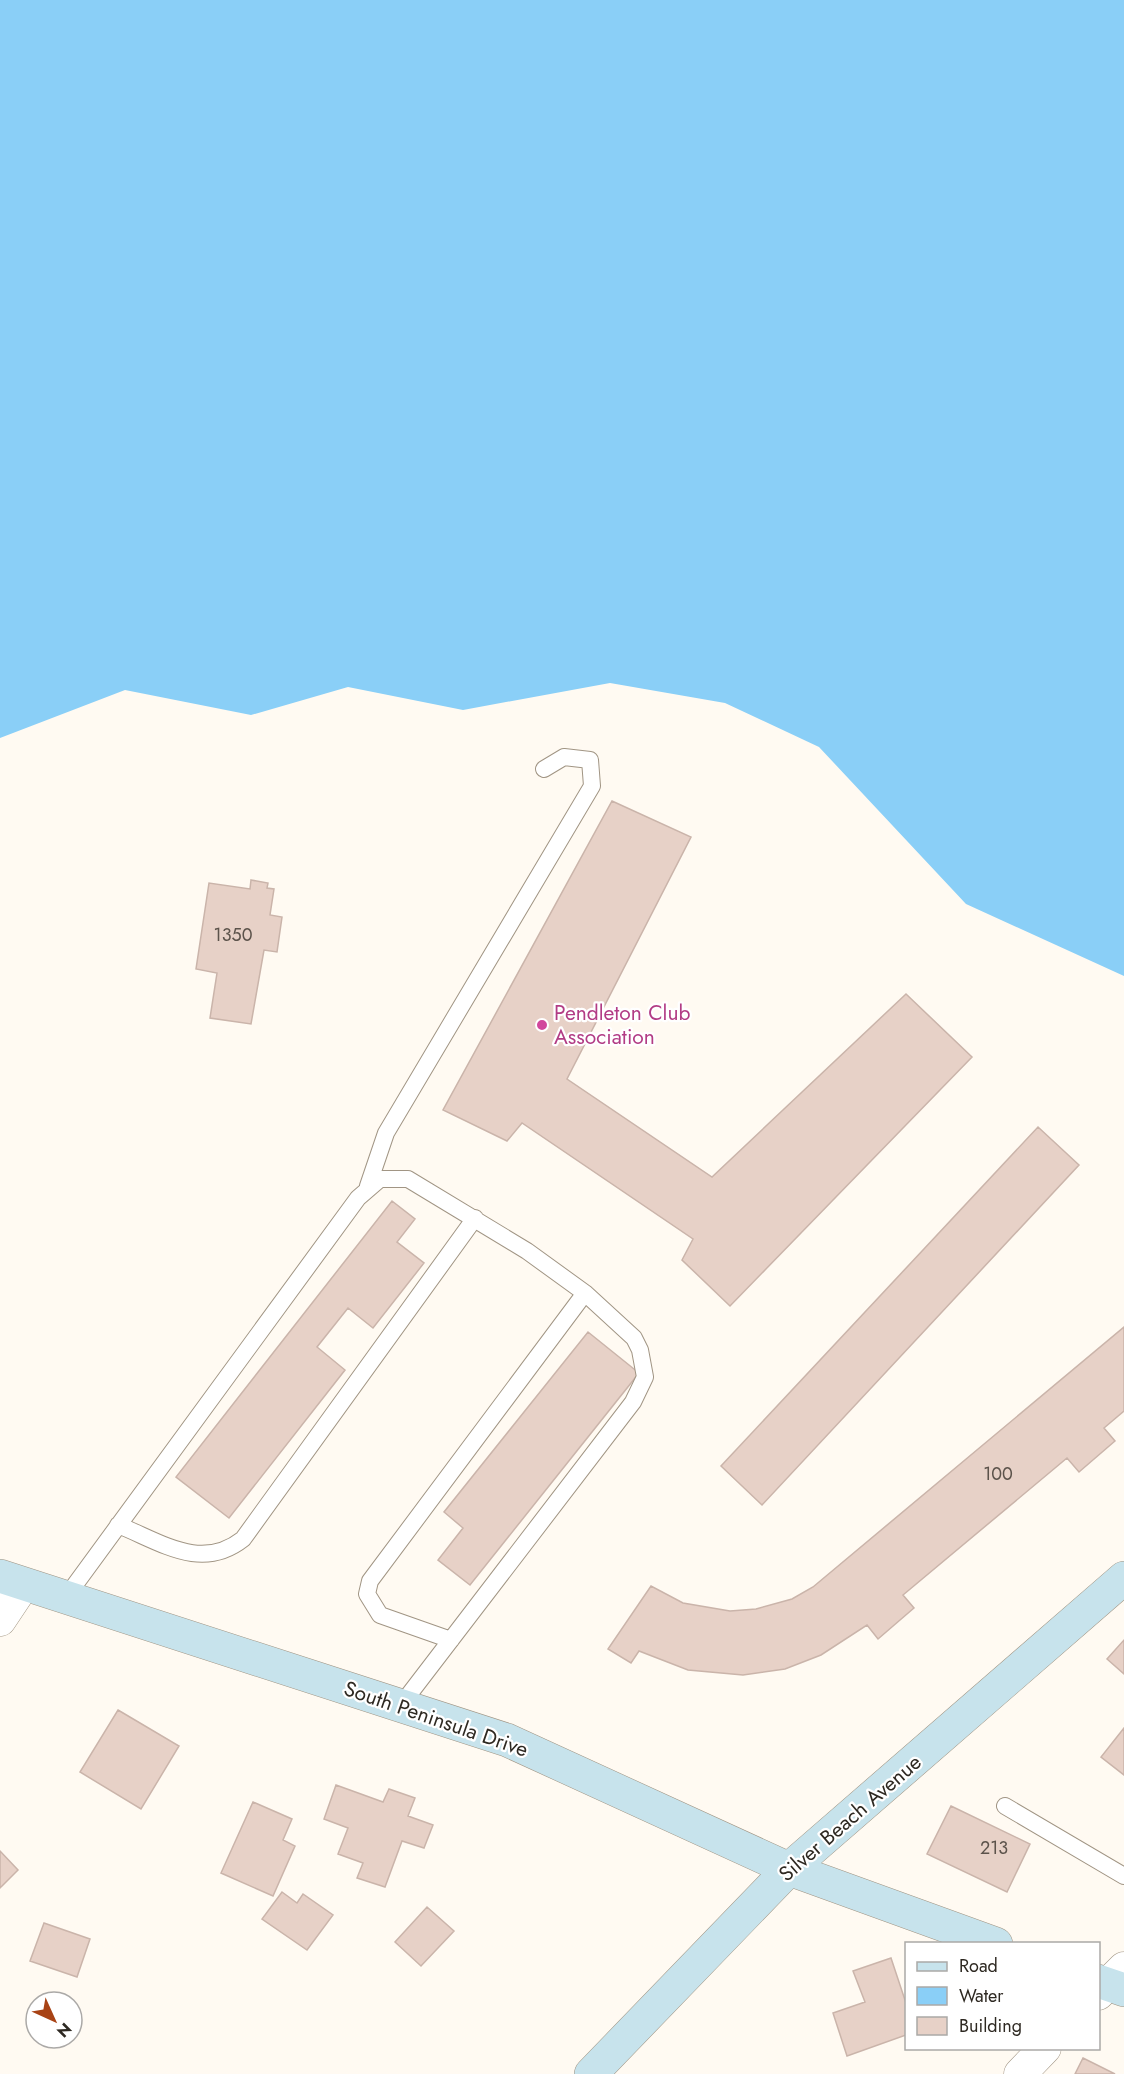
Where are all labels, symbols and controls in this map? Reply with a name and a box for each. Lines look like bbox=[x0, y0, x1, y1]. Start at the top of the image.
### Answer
house number: 1350 bbox=[214, 922, 253, 948]
place label: Pendleton Club Association bbox=[554, 998, 690, 1052]
marker: Pendleton Club Association bbox=[535, 1018, 549, 1032]
house number: 100 bbox=[983, 1461, 1013, 1487]
street label: South Peninsula Drive bbox=[340, 1673, 532, 1765]
street label: Silver Beach Avenue bbox=[772, 1747, 928, 1889]
house number: 213 bbox=[980, 1835, 1008, 1861]
legend bbox=[905, 1942, 1100, 2050]
text: Road bbox=[959, 1953, 998, 1979]
text: Water bbox=[959, 1983, 1004, 2009]
north arrow bbox=[24, 1990, 84, 2050]
text: Building bbox=[959, 2013, 1022, 2039]
text: N bbox=[52, 2018, 77, 2043]

